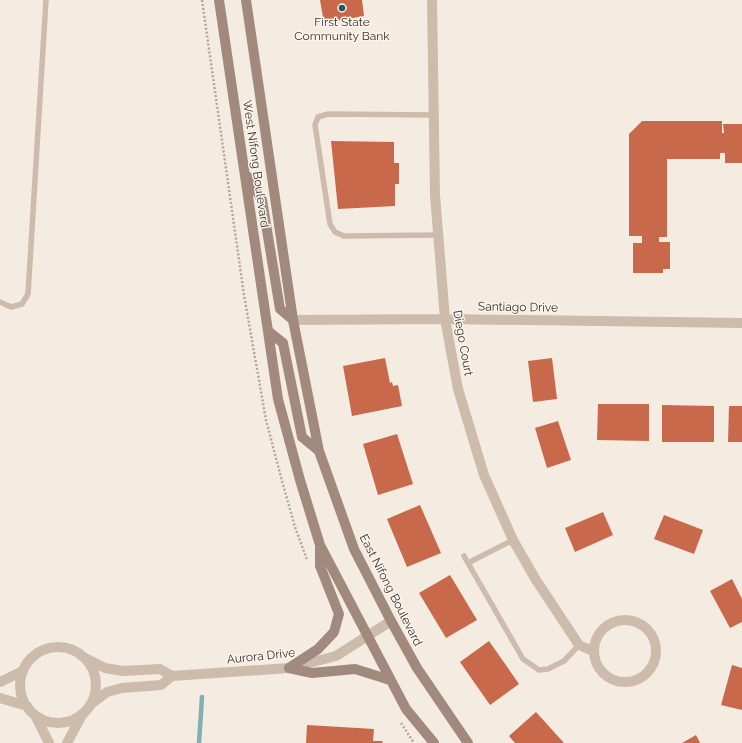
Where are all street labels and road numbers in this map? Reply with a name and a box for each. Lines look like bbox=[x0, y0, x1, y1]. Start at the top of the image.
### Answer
street label: West Nifong Boulevard bbox=[240, 99, 272, 229]
street label: Santiago Drive bbox=[478, 299, 558, 315]
street label: Diego Court bbox=[450, 309, 476, 377]
street label: East Nifong Boulevard bbox=[357, 532, 425, 648]
street label: Aurora Drive bbox=[226, 645, 296, 667]

